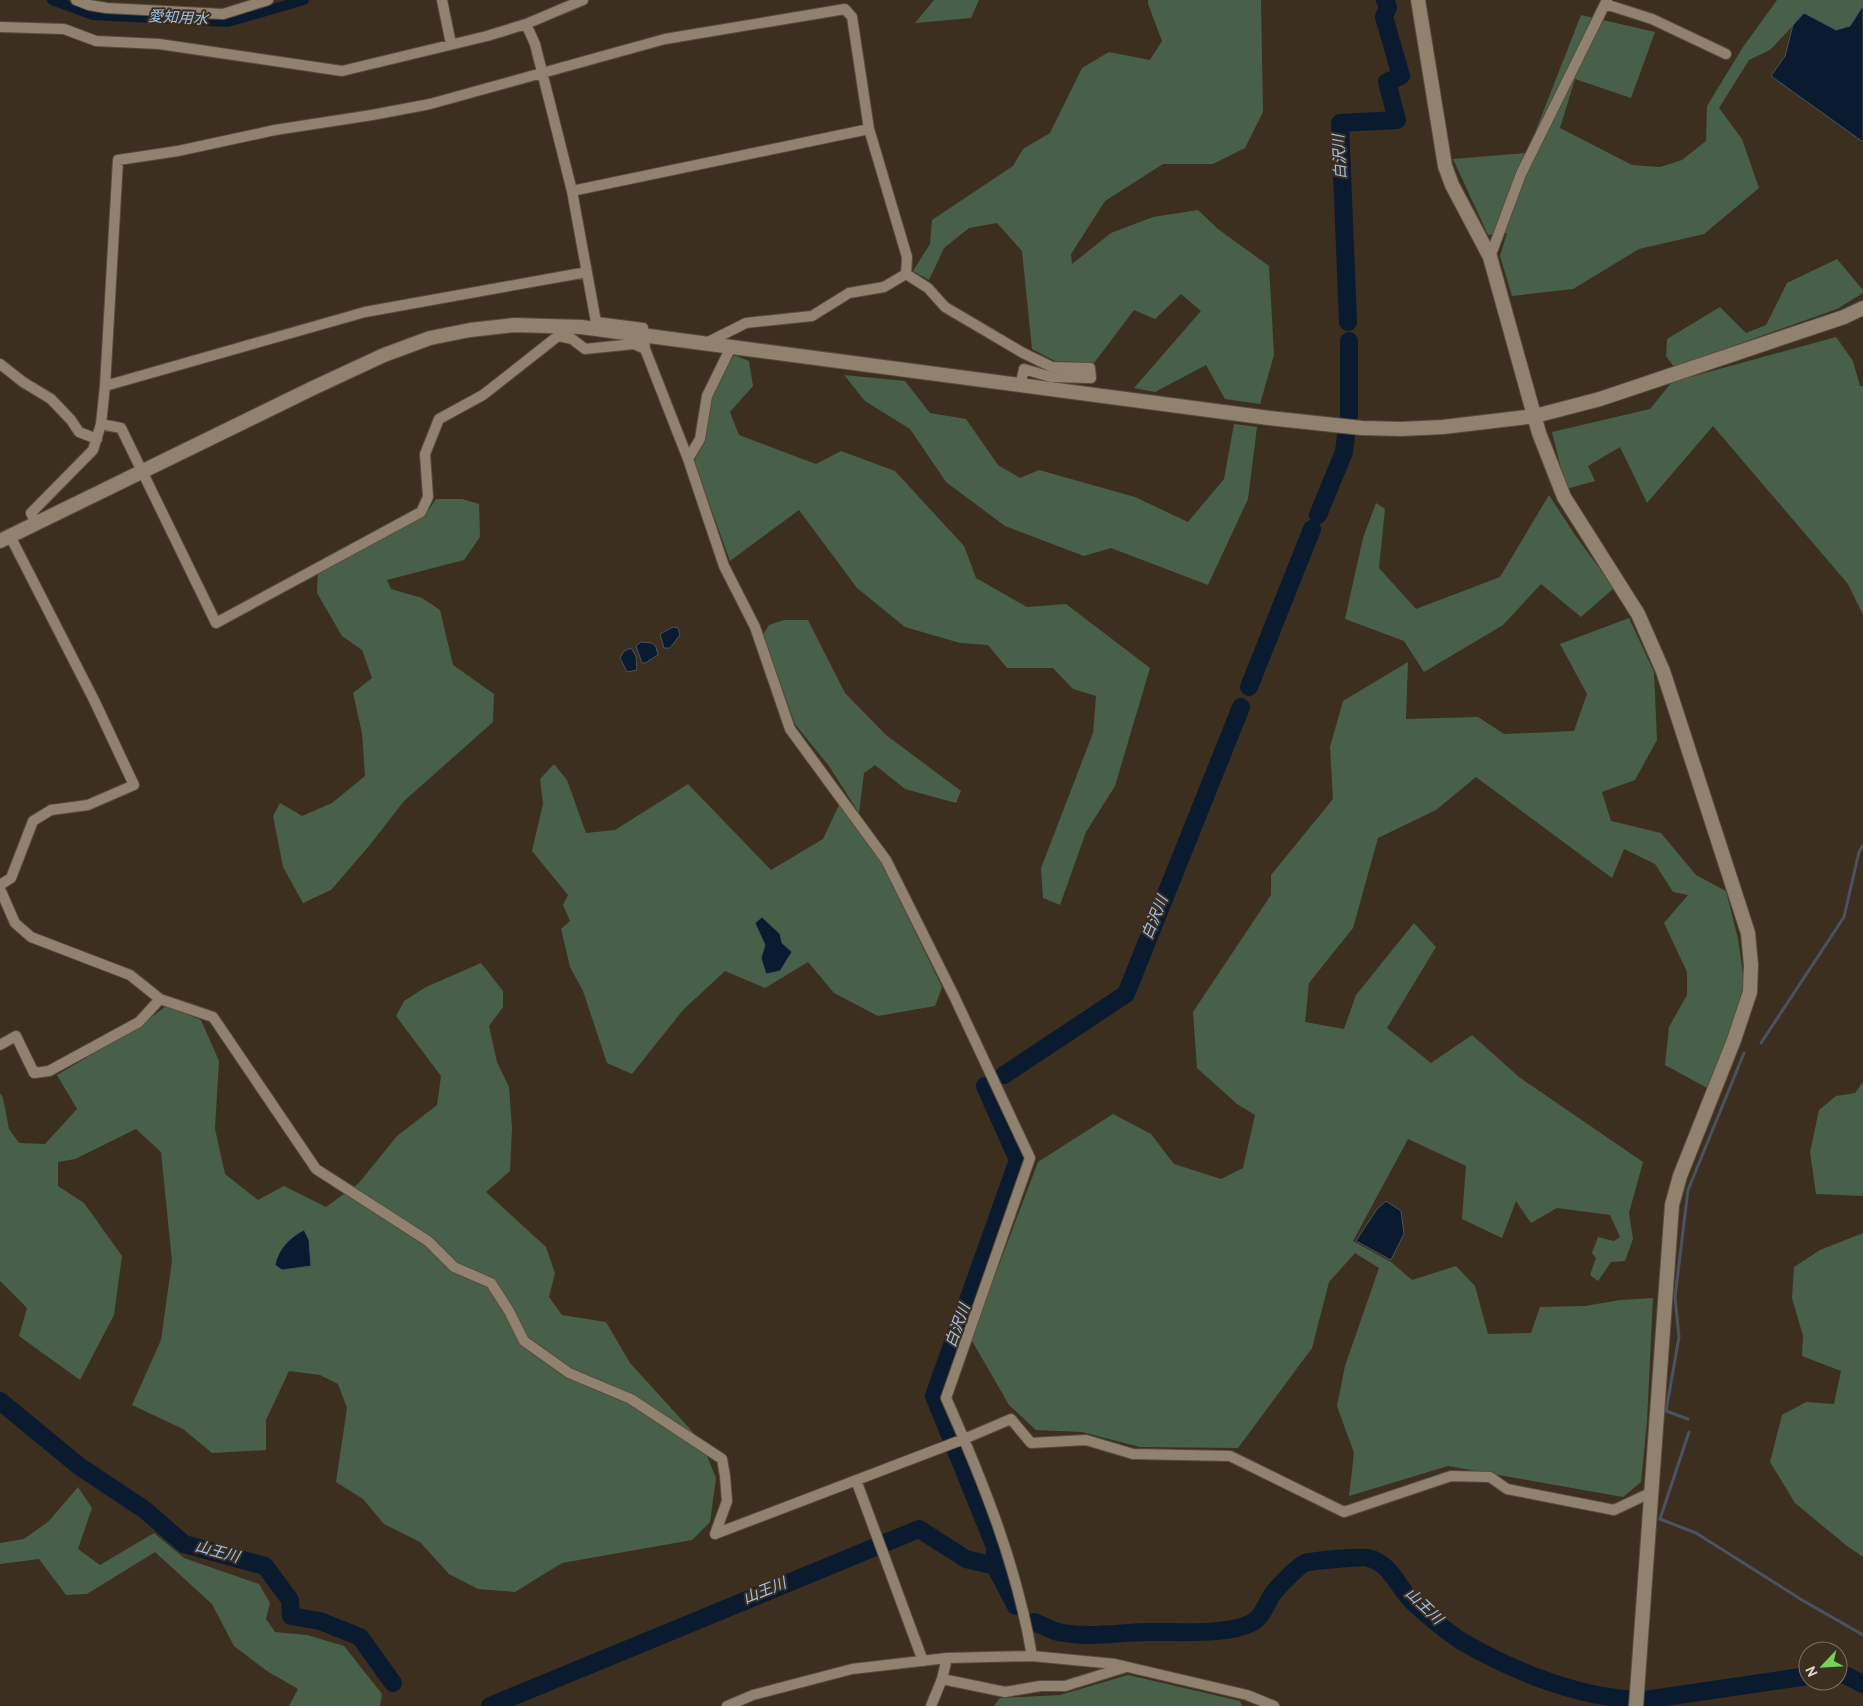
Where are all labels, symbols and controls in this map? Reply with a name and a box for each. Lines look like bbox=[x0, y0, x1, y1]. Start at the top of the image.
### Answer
water label: 愛知用水 bbox=[148, 8, 210, 30]
water label: 白沢川 bbox=[1330, 132, 1352, 180]
water label: 白沢川 bbox=[1139, 892, 1174, 942]
water label: 白沢川 bbox=[942, 1300, 976, 1350]
water label: 山王川 bbox=[193, 1538, 243, 1569]
water label: 山王川 bbox=[741, 1574, 791, 1609]
water label: 山王川 bbox=[1400, 1585, 1447, 1631]
north arrow bbox=[1798, 1641, 1848, 1691]
text: N bbox=[1803, 1663, 1822, 1679]

